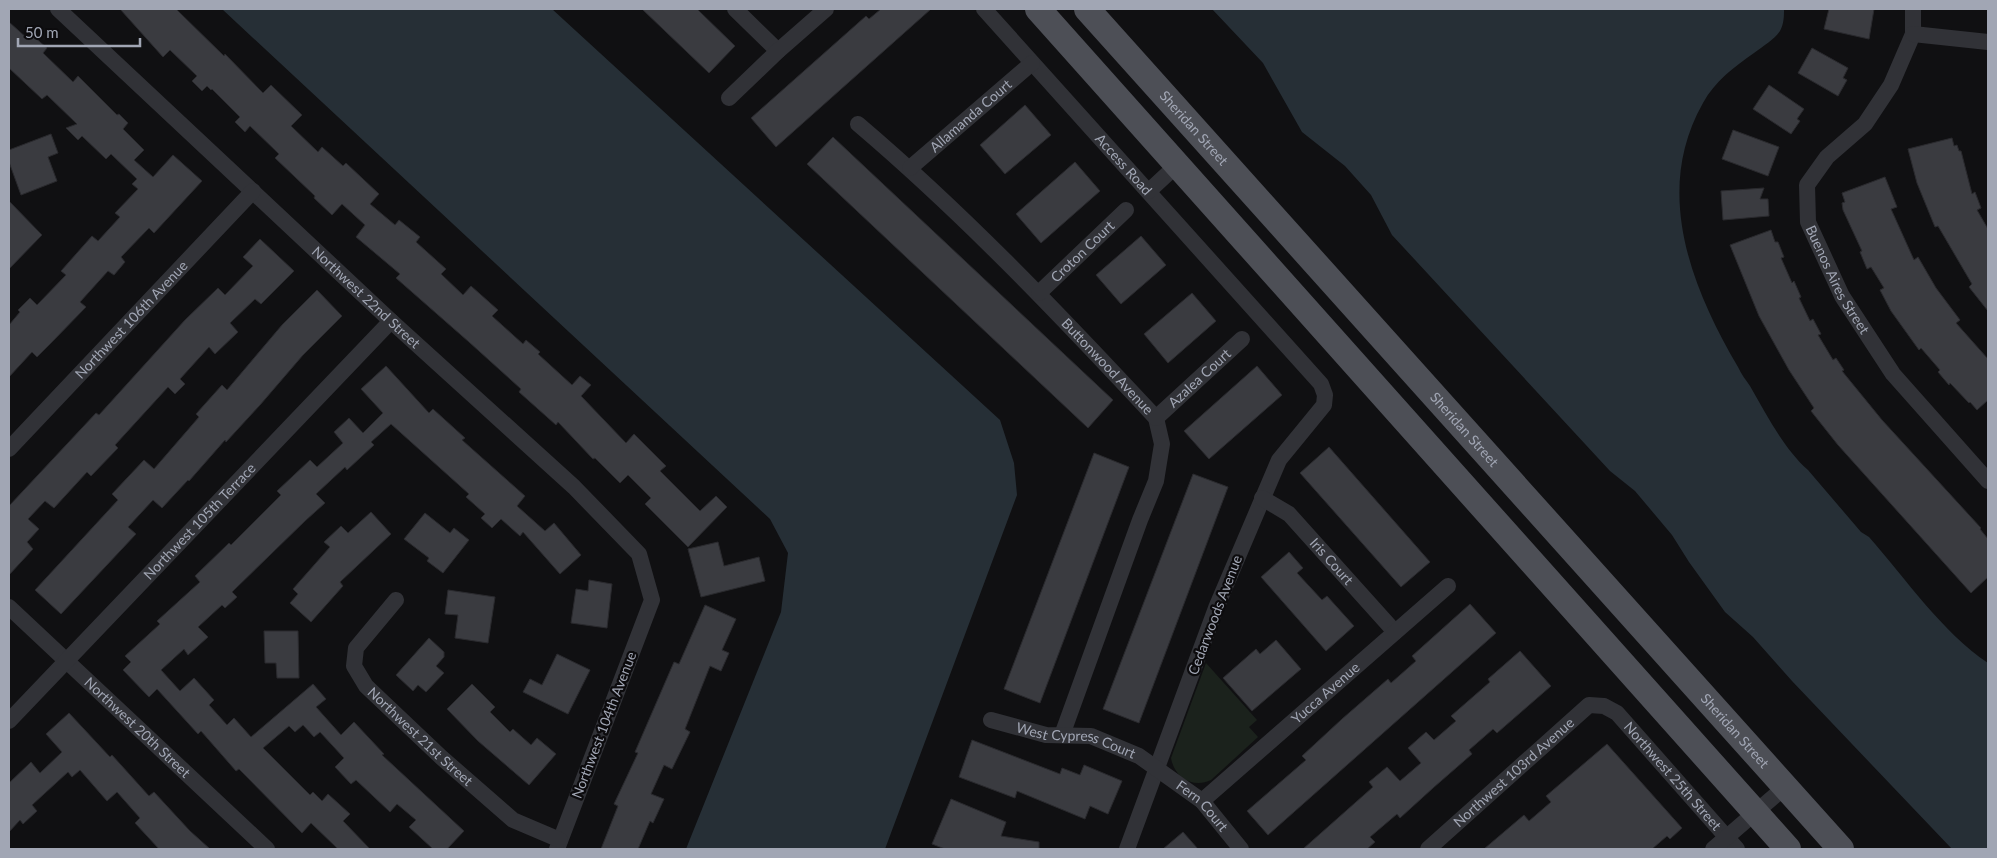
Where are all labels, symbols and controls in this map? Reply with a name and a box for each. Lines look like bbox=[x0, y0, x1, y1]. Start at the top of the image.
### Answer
scale bar bbox=[18, 15, 140, 47]
text: 50 m bbox=[25, 23, 59, 41]
street label: Allamanda Court bbox=[926, 75, 1015, 155]
street label: Sheridan Street bbox=[1156, 87, 1232, 169]
street label: Access Road bbox=[1092, 130, 1156, 198]
street label: Croton Court bbox=[1047, 217, 1117, 285]
street label: Buenos Aires Street bbox=[1803, 222, 1873, 337]
street label: Northwest 22nd Street bbox=[309, 242, 424, 351]
street label: Northwest 106th Avenue bbox=[71, 257, 191, 382]
street label: Buttonwood Avenue bbox=[1058, 314, 1157, 418]
street label: Azalea Court bbox=[1164, 345, 1234, 411]
street label: Sheridan Street bbox=[1427, 388, 1503, 470]
street label: Northwest 105th Terrace bbox=[140, 459, 259, 583]
street label: Iris Court bbox=[1306, 534, 1357, 588]
street label: Cedarwoods Avenue bbox=[1184, 553, 1245, 677]
street label: Northwest 104th Avenue bbox=[568, 649, 639, 801]
street label: Yucca Avenue bbox=[1288, 658, 1363, 727]
street label: Northwest 20th Street bbox=[81, 673, 194, 781]
street label: Northwest 21st Street bbox=[364, 683, 477, 789]
street label: Sheridan Street bbox=[1697, 690, 1773, 771]
street label: Northwest 103rd Avenue bbox=[1450, 714, 1577, 830]
street label: West Cypress Court bbox=[1014, 718, 1138, 762]
street label: Northwest 25th Street bbox=[1621, 718, 1725, 834]
street label: Fern Court bbox=[1173, 776, 1232, 835]

